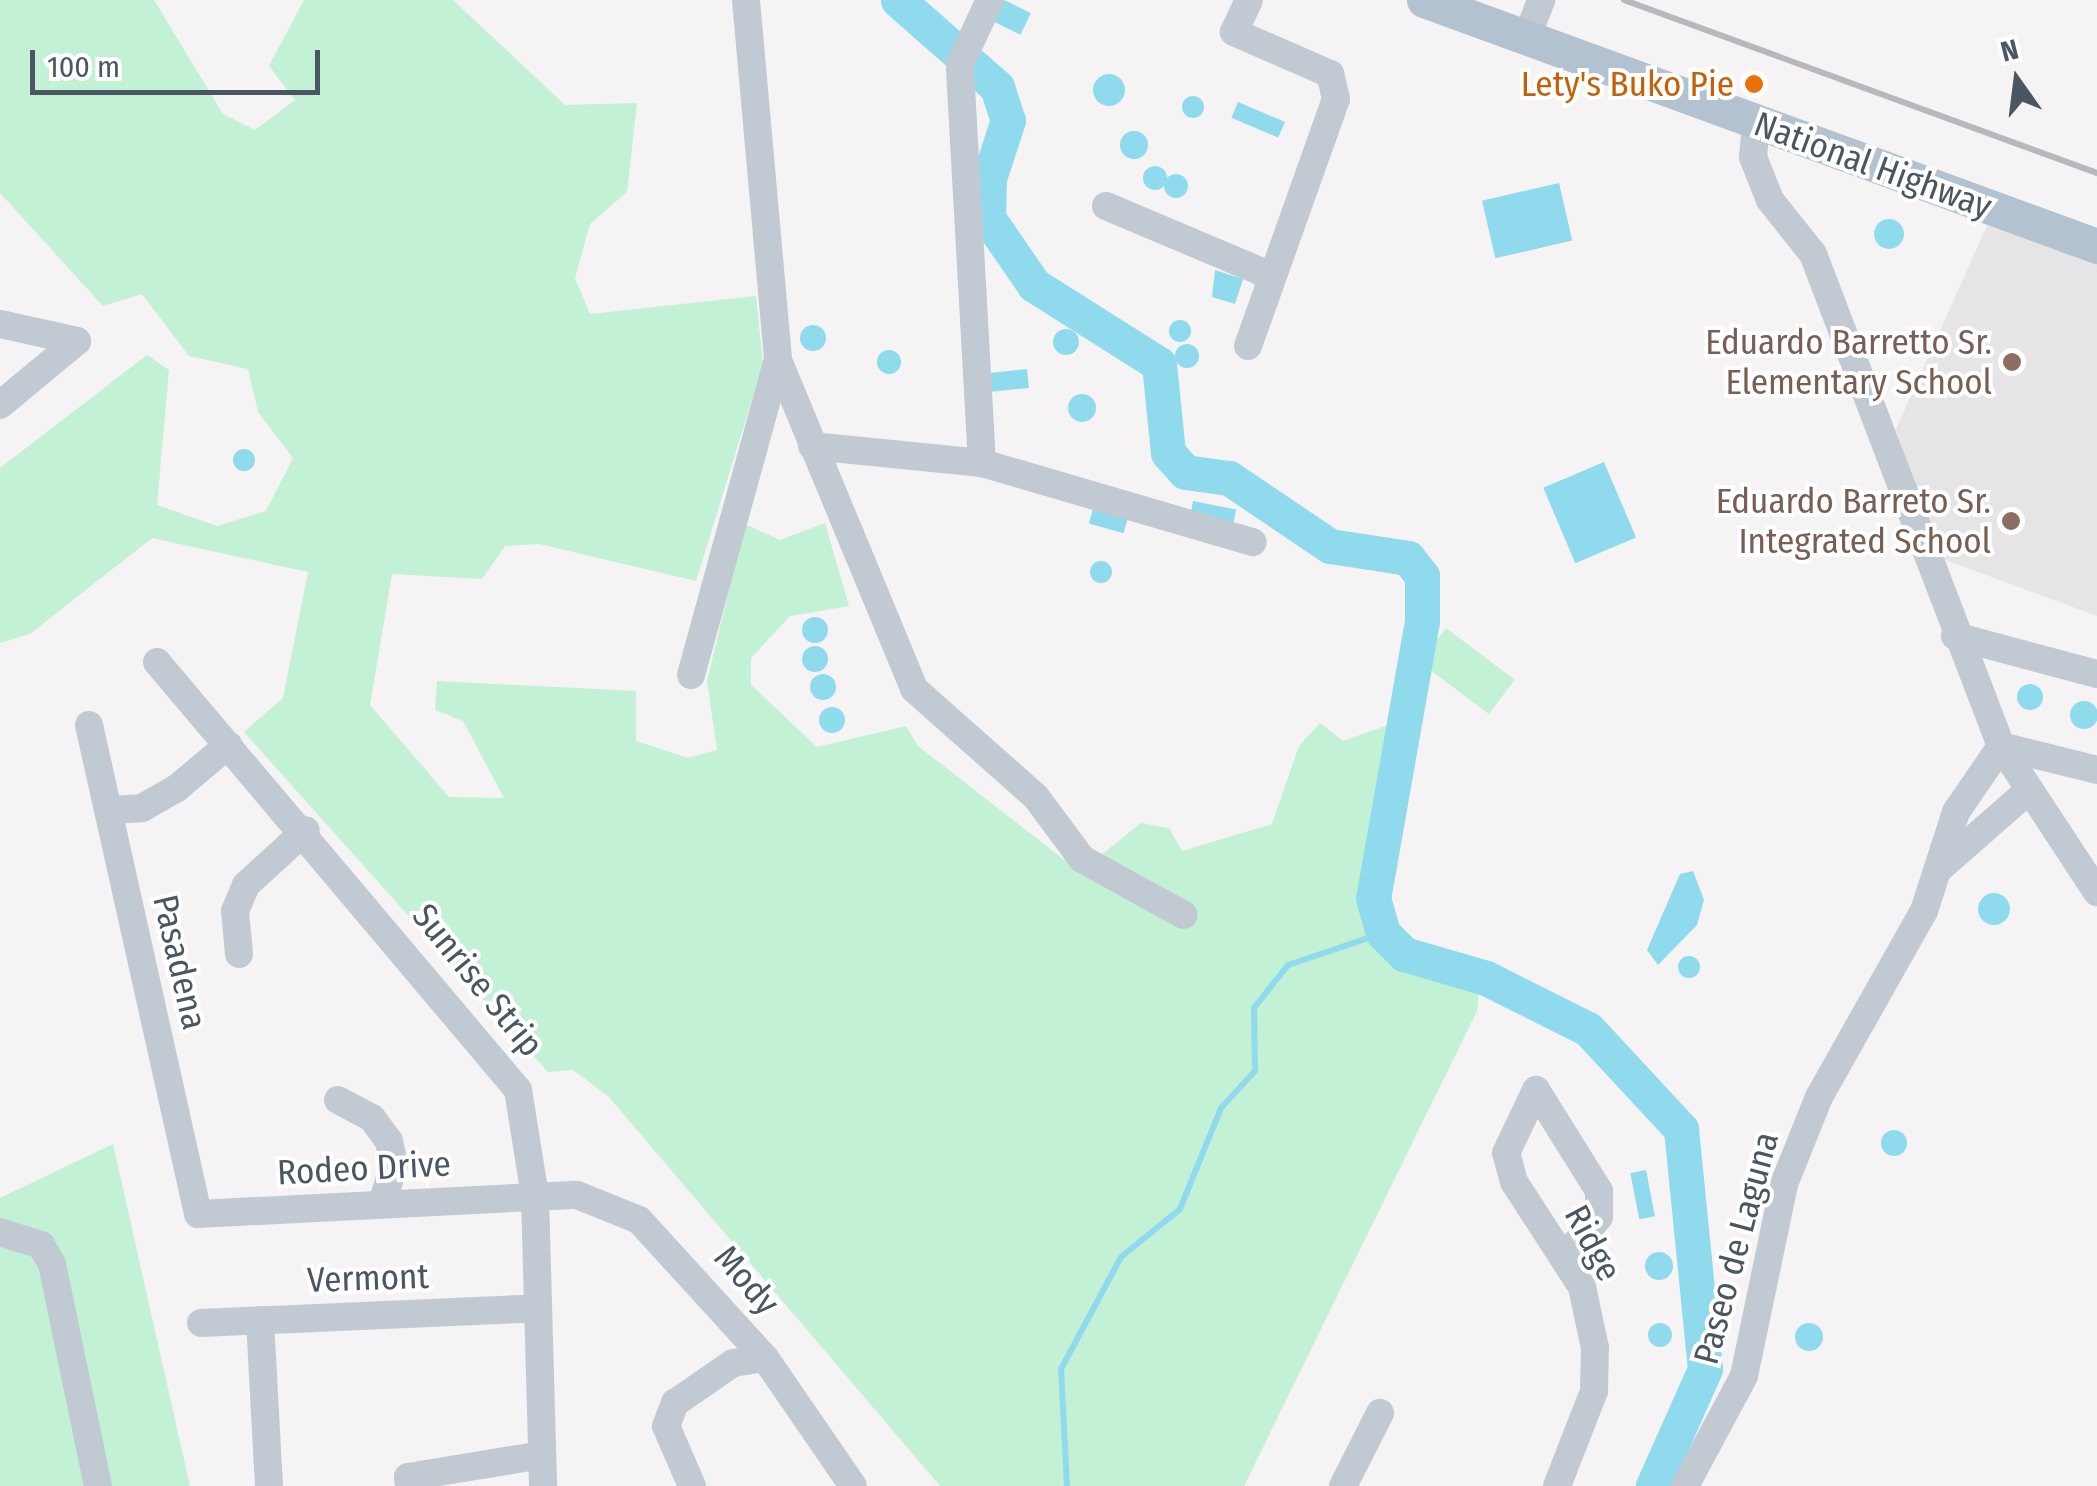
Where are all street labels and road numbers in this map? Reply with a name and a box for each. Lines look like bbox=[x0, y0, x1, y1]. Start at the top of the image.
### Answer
street label: National Highway bbox=[1749, 103, 1997, 227]
street label: Pasadena bbox=[144, 891, 216, 1033]
street label: Sunrise Strip bbox=[404, 895, 552, 1065]
street label: Paseo de Laguna bbox=[1685, 1127, 1787, 1369]
street label: Rodeo Drive bbox=[276, 1142, 452, 1194]
street label: Ridge bbox=[1556, 1198, 1630, 1288]
street label: Mody bbox=[706, 1237, 788, 1323]
street label: Vermont bbox=[306, 1255, 430, 1301]

